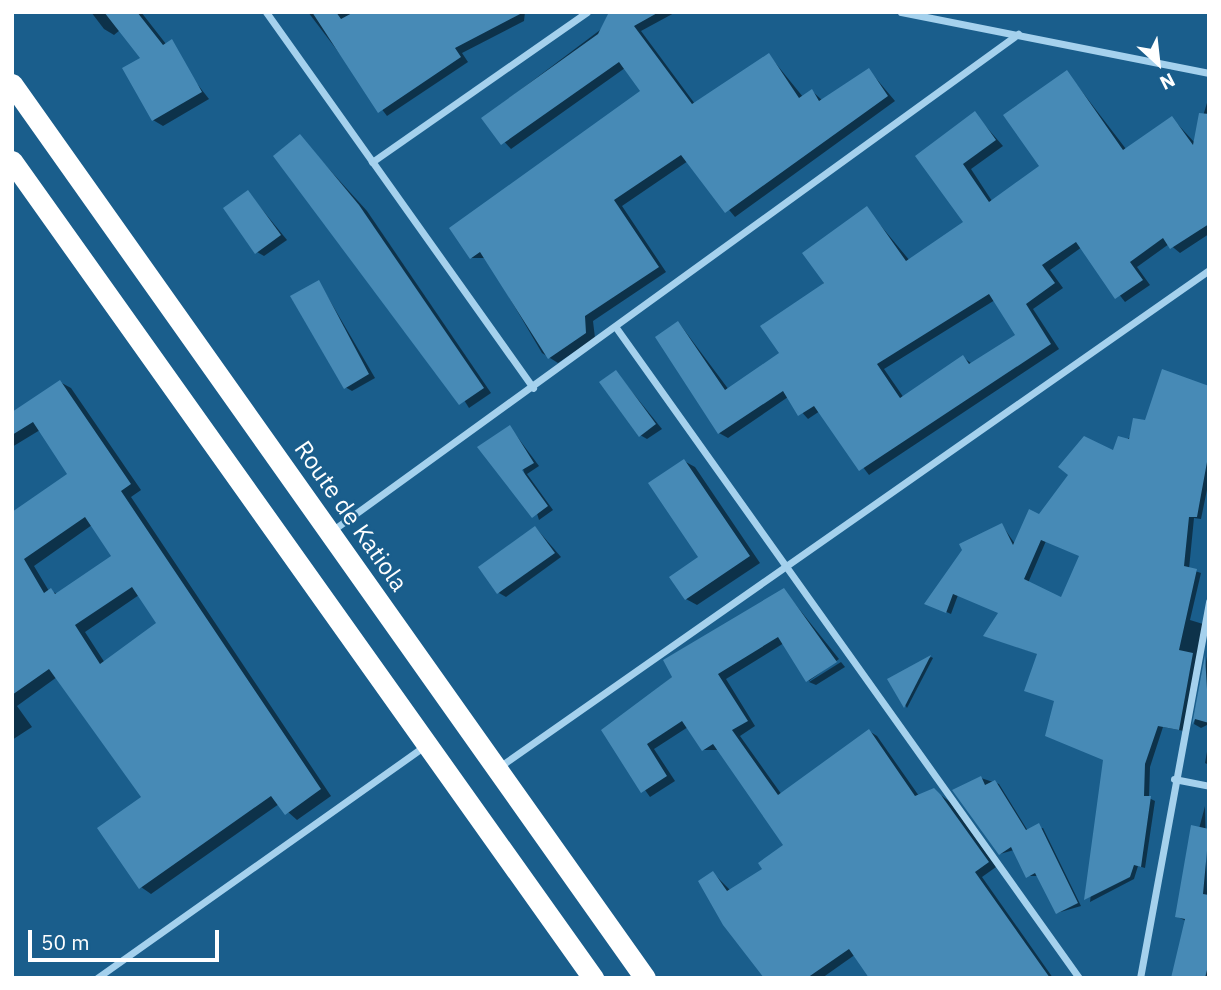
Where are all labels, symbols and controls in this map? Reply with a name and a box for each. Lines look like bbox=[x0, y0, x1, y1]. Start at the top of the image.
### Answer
north arrow bbox=[1123, 28, 1193, 98]
text: N bbox=[1156, 68, 1179, 96]
street label: Route de Katiola bbox=[288, 435, 414, 597]
scale bar bbox=[32, 916, 222, 960]
text: 50 m bbox=[41, 928, 90, 956]

